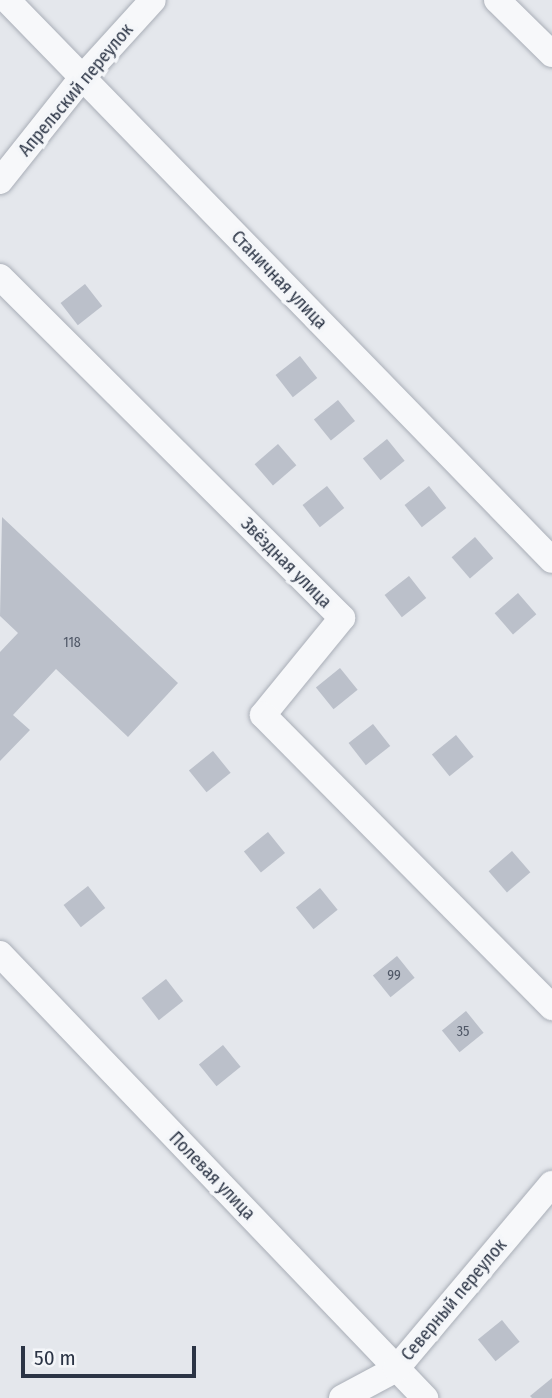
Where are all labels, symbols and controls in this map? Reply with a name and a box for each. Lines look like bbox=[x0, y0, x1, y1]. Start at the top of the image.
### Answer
street label: Апрельский переулок bbox=[14, 19, 138, 161]
street label: Станичная улица bbox=[227, 226, 331, 334]
street label: Звёздная улица bbox=[236, 513, 336, 613]
house number: 118 bbox=[63, 635, 81, 651]
house number: 99 bbox=[387, 968, 401, 984]
house number: 35 bbox=[457, 1024, 469, 1040]
street label: Полевая улица bbox=[165, 1127, 259, 1225]
street label: Северный переулок bbox=[397, 1235, 511, 1365]
scale bar bbox=[24, 1332, 200, 1376]
text: 50 m bbox=[34, 1345, 76, 1371]

